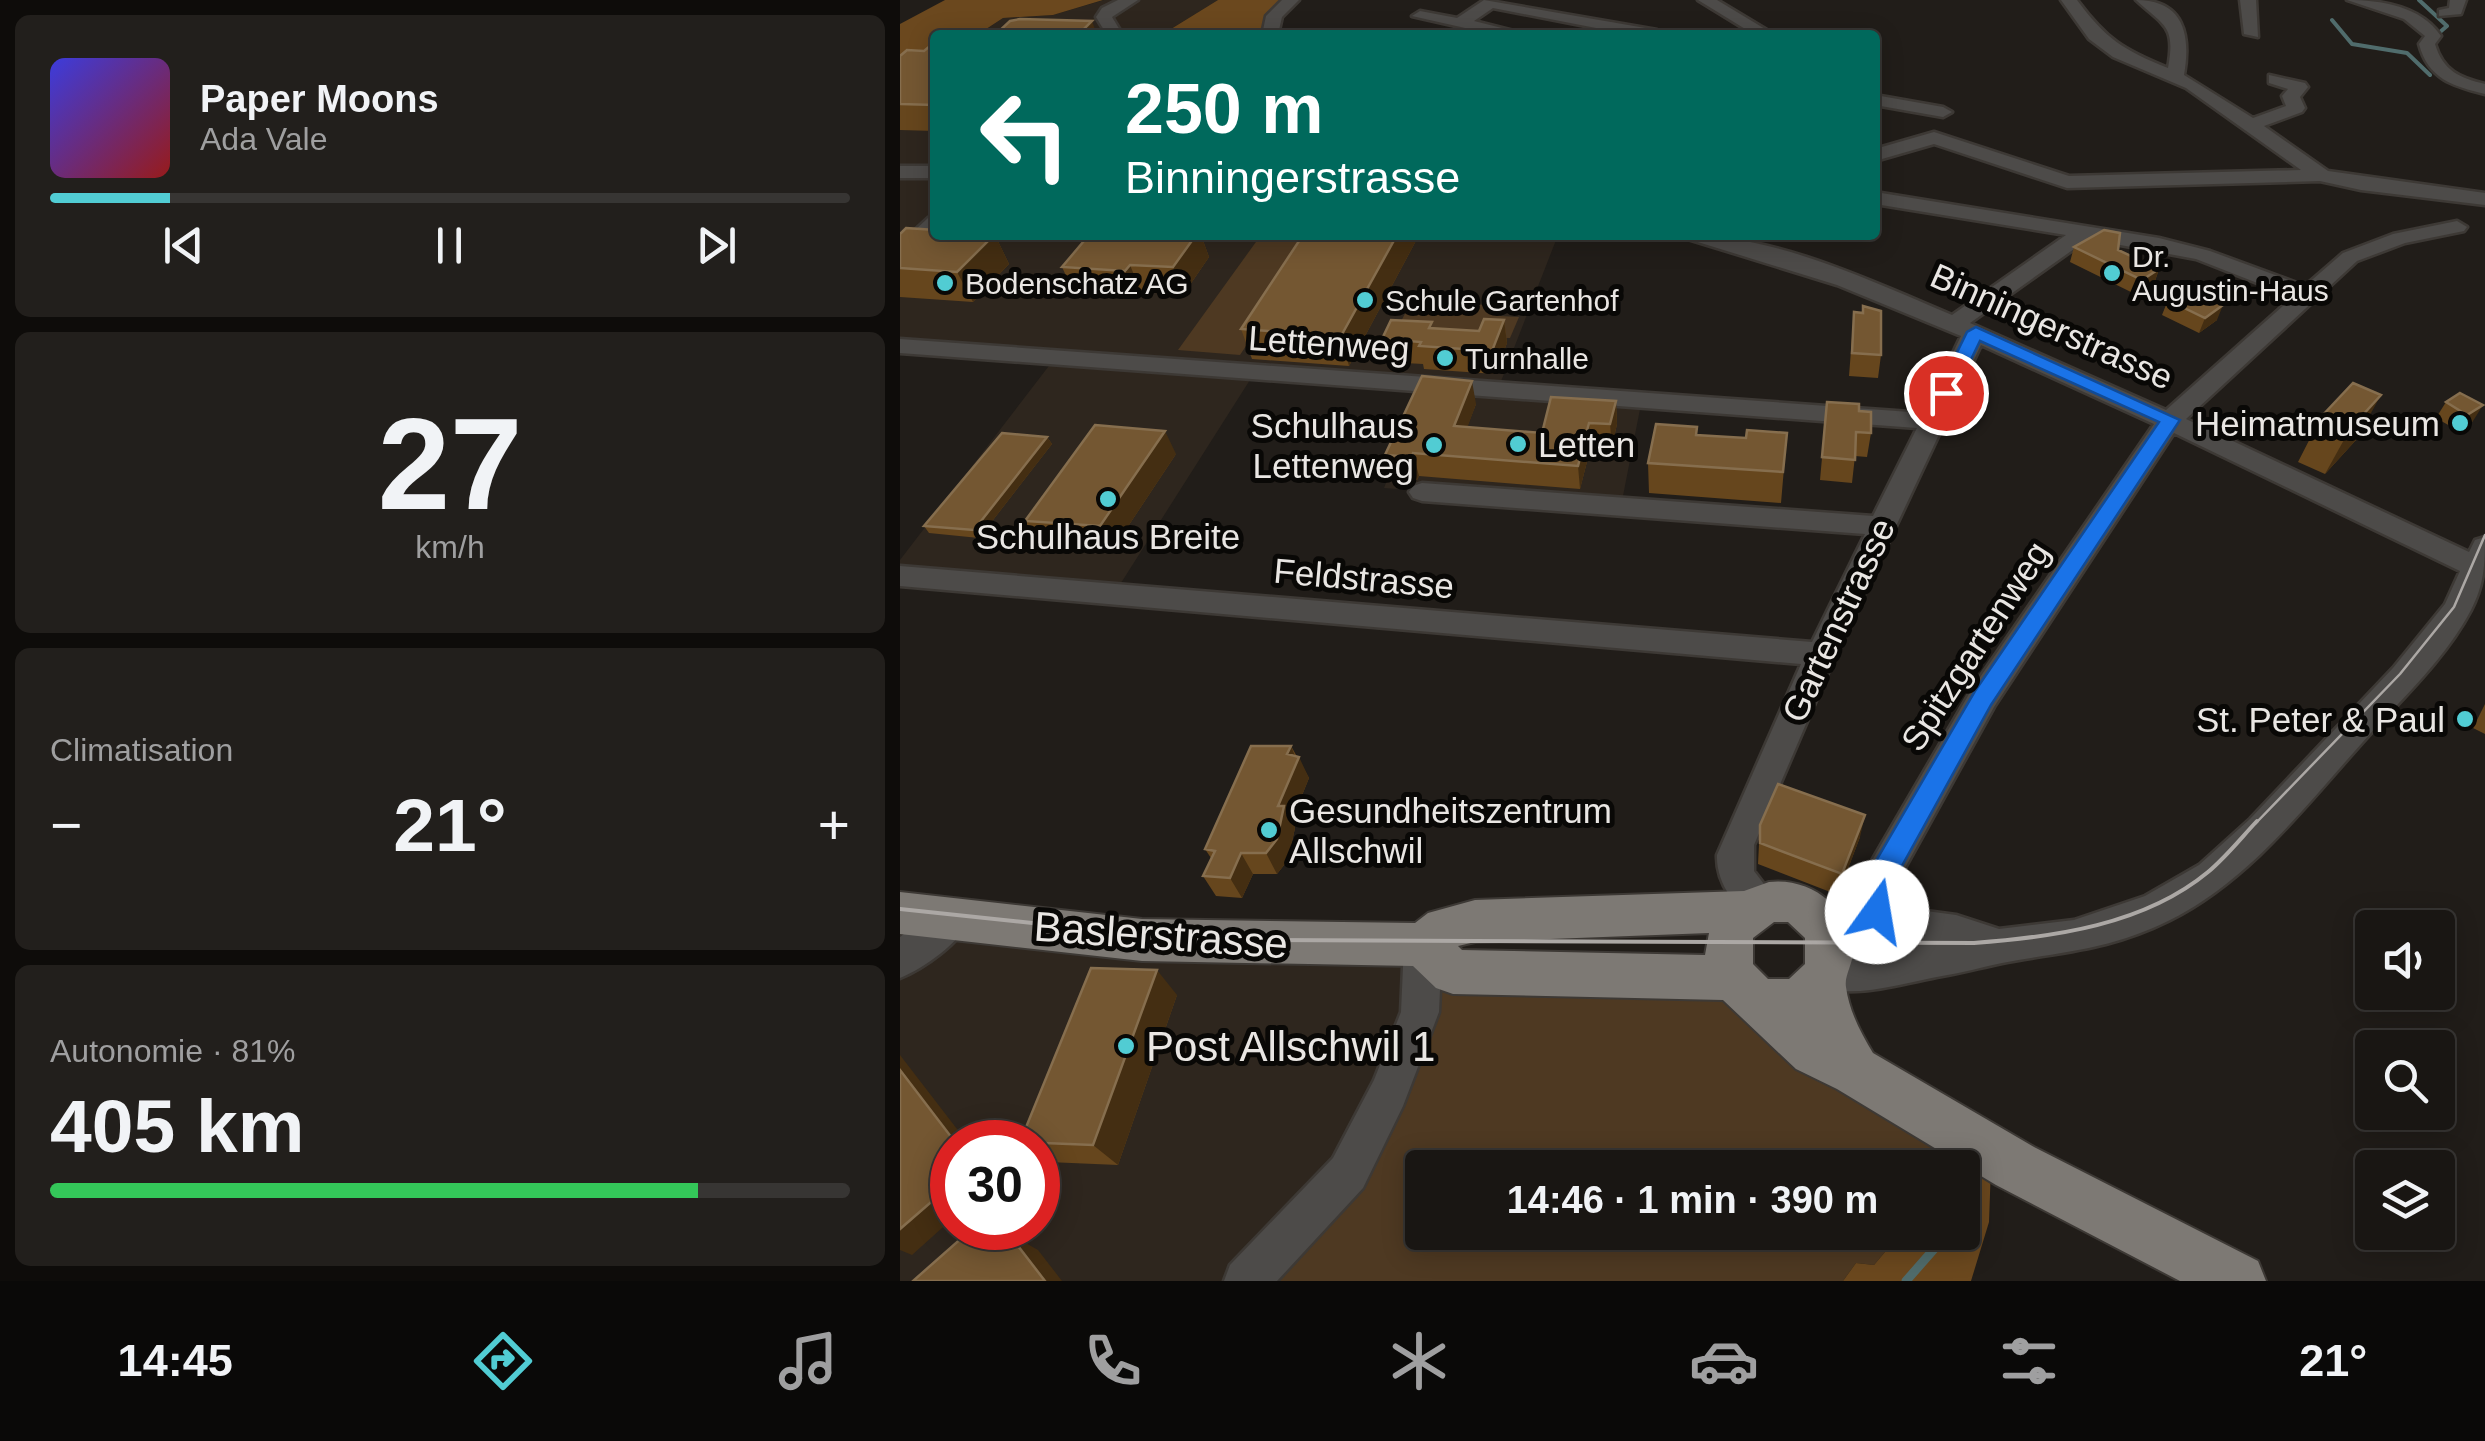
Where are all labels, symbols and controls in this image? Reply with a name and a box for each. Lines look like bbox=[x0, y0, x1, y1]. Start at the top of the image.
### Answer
icon: left bbox=[960, 70, 1090, 200]
text: 250 m bbox=[1125, 70, 1323, 148]
text: Paper Moons bbox=[200, 78, 439, 120]
text: Ada Vale bbox=[200, 121, 328, 157]
text: Binningerstrasse bbox=[1125, 152, 1460, 203]
icon: previous bbox=[156, 218, 211, 273]
icon: pause bbox=[422, 218, 477, 273]
icon: next bbox=[689, 218, 744, 273]
place label: Dr. Augustin-Haus bbox=[2132, 240, 2329, 307]
street label: Binningerstrasse bbox=[1925, 255, 2179, 397]
marker: Dr. Augustin-Haus bbox=[2101, 262, 2123, 284]
place label: Bodenschatz AG bbox=[965, 267, 1188, 300]
marker: Bodenschatz AG bbox=[934, 272, 956, 294]
place label: Schule Gartenhof bbox=[1385, 284, 1619, 317]
marker: Schule Gartenhof bbox=[1354, 289, 1376, 311]
street label: Lettenweg bbox=[1247, 318, 1411, 368]
place label: Turnhalle bbox=[1465, 342, 1589, 375]
marker: Turnhalle bbox=[1434, 347, 1456, 369]
pin bbox=[1904, 351, 1989, 436]
icon: arrive bbox=[1919, 366, 1974, 421]
text: 27 bbox=[378, 391, 522, 537]
place label: Heimatmuseum bbox=[2195, 404, 2440, 443]
place label: Schulhaus Lettenweg bbox=[1251, 406, 1414, 485]
marker: Heimatmuseum bbox=[2449, 412, 2471, 434]
place label: Letten bbox=[1538, 425, 1635, 464]
marker: Letten bbox=[1507, 433, 1529, 455]
marker: Schulhaus Lettenweg bbox=[1423, 434, 1445, 456]
marker: Schulhaus Breite bbox=[1097, 488, 1119, 510]
street label: Gartenstrasse bbox=[1774, 512, 1902, 728]
place label: Schulhaus Breite bbox=[976, 517, 1240, 556]
text: km/h bbox=[415, 529, 485, 565]
street label: Spitzgartenweg bbox=[1893, 534, 2057, 758]
street label: Feldstrasse bbox=[1272, 551, 1456, 605]
place label: St. Peter & Paul bbox=[2196, 700, 2445, 739]
marker: St. Peter & Paul bbox=[2454, 708, 2476, 730]
text: Climatisation bbox=[50, 732, 233, 768]
text: 21° bbox=[393, 783, 507, 867]
place label: Gesundheitszentrum Allschwil bbox=[1289, 791, 1612, 870]
text: − bbox=[50, 794, 82, 856]
text: + bbox=[818, 794, 850, 856]
marker: Gesundheitszentrum Allschwil bbox=[1258, 819, 1280, 841]
position arrow bbox=[1825, 860, 1929, 964]
street label: Baslerstrasse bbox=[1032, 903, 1290, 967]
map controls bbox=[2355, 910, 2455, 1250]
button: sound bbox=[2355, 910, 2455, 1010]
place label: Post Allschwil 1 bbox=[1146, 1023, 1435, 1070]
button: search bbox=[2355, 1030, 2455, 1130]
text: Autonomie · 81% bbox=[50, 1033, 295, 1069]
marker: Post Allschwil 1 bbox=[1115, 1035, 1137, 1057]
text: 405 km bbox=[50, 1084, 304, 1168]
speed limit sign: 30 bbox=[930, 1120, 1060, 1250]
button: layers bbox=[2355, 1150, 2455, 1250]
text: 14:46 · 1 min · 390 m bbox=[1507, 1179, 1878, 1221]
icon: directions bbox=[468, 1326, 538, 1396]
icon: music bbox=[773, 1326, 843, 1396]
icon: phone bbox=[1078, 1326, 1148, 1396]
icon: climate bbox=[1384, 1326, 1454, 1396]
icon: car bbox=[1689, 1326, 1759, 1396]
icon: filters bbox=[1994, 1326, 2064, 1396]
text: 14:45 bbox=[118, 1335, 233, 1386]
text: 21° bbox=[2299, 1335, 2367, 1386]

